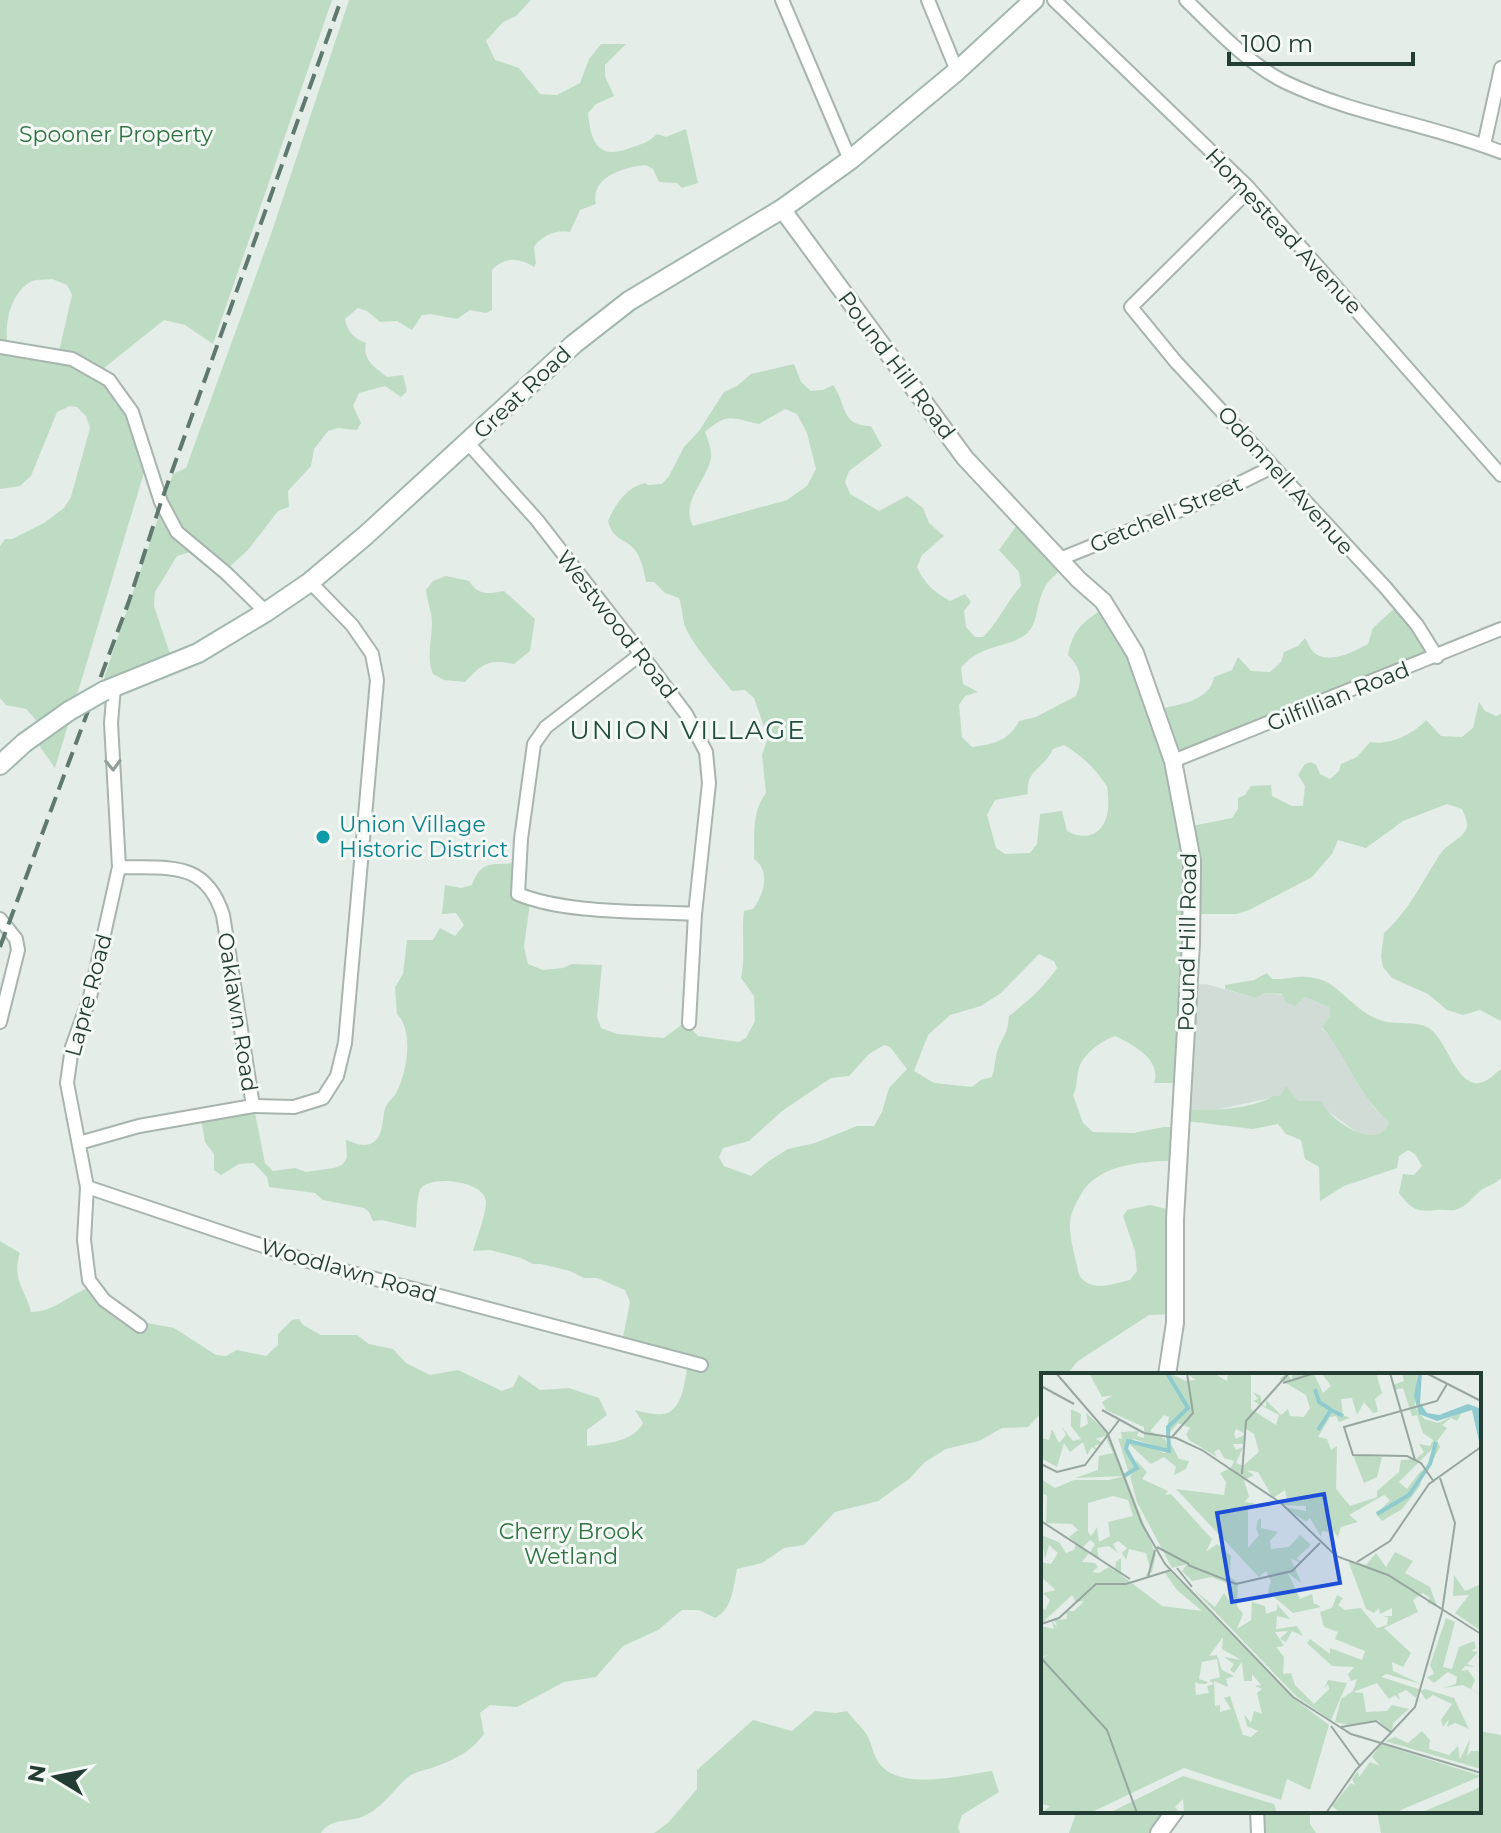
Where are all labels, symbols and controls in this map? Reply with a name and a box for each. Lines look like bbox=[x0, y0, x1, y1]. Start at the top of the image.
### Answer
scale bar bbox=[1229, 16, 1413, 66]
text: 100 m bbox=[1241, 29, 1313, 58]
park label: Spooner Property bbox=[19, 121, 213, 148]
street label: Homestead Avenue bbox=[1200, 143, 1368, 320]
street label: Pound Hill Road bbox=[832, 286, 961, 445]
street label: Great Road bbox=[468, 340, 577, 444]
street label: Odonnell Avenue bbox=[1212, 400, 1360, 560]
street label: Getchell Street bbox=[1086, 470, 1247, 559]
street label: Westwood Road bbox=[550, 545, 683, 704]
street label: Gilfillian Road bbox=[1263, 656, 1413, 737]
district label: UNION VILLAGE bbox=[569, 714, 807, 746]
one-way arrow bbox=[105, 759, 122, 772]
place label: Union Village Historic District bbox=[339, 811, 508, 863]
marker: Union Village Historic District bbox=[314, 828, 332, 846]
street label: Pound Hill Road bbox=[1172, 852, 1203, 1032]
street label: Lapre Road bbox=[59, 931, 118, 1059]
street label: Oaklawn Road bbox=[212, 931, 263, 1094]
street label: Woodlawn Road bbox=[258, 1232, 440, 1309]
inset map bbox=[1041, 1373, 1481, 1813]
park label: Cherry Brook Wetland bbox=[499, 1518, 644, 1570]
north arrow bbox=[16, 1737, 96, 1817]
text: N bbox=[22, 1763, 52, 1785]

